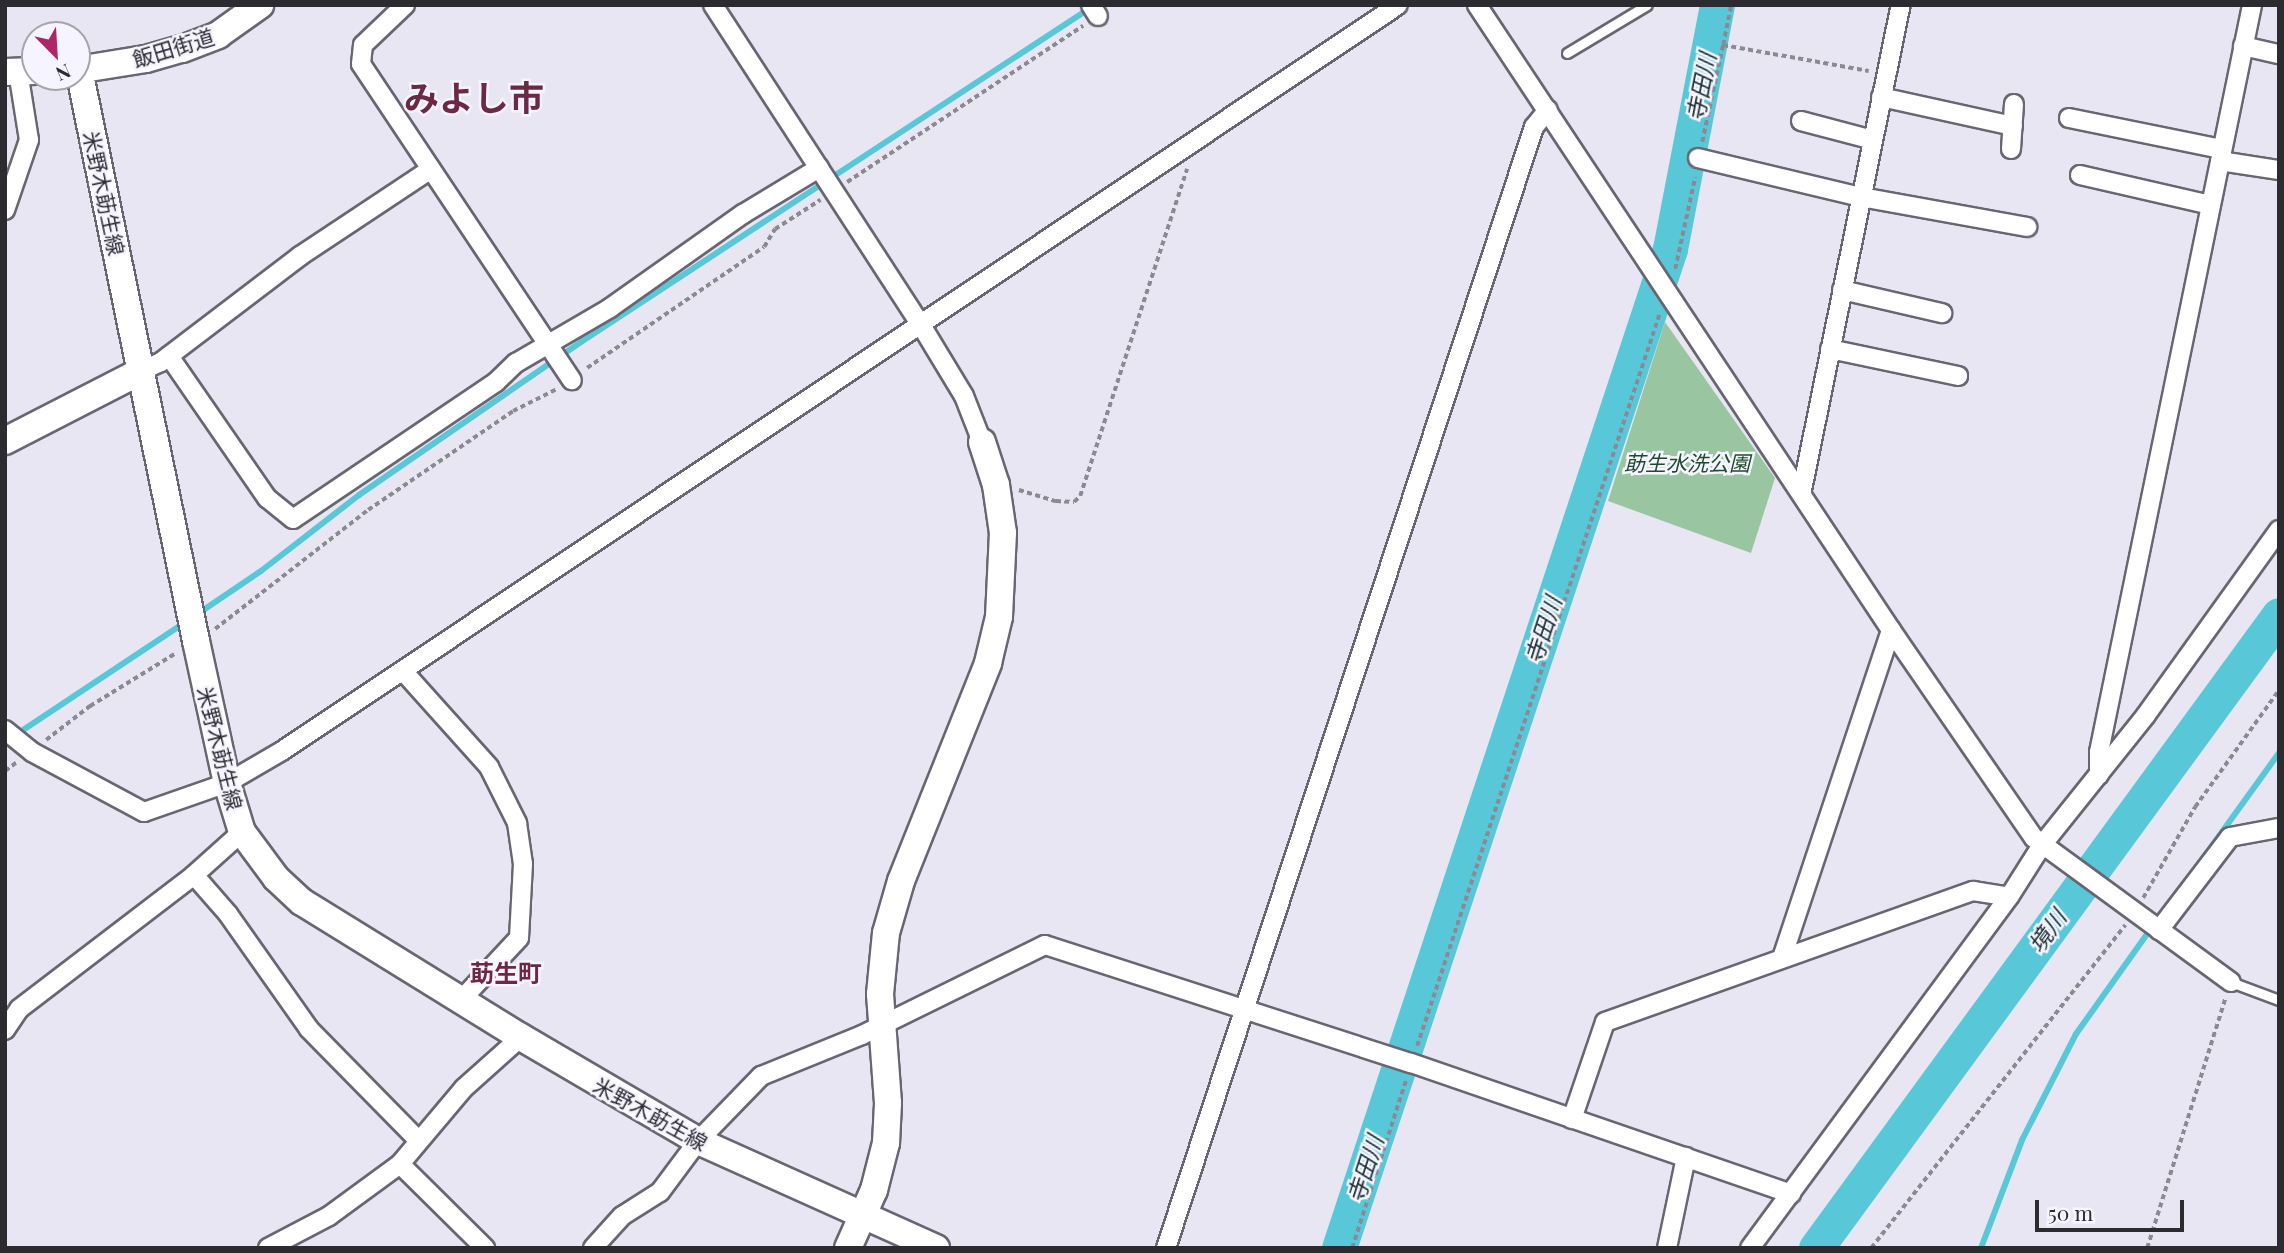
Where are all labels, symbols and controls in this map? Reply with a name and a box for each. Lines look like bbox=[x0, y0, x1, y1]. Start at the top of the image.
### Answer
north arrow bbox=[21, 21, 91, 91]
street label: 飯田街道 bbox=[129, 23, 217, 71]
water label: 寺田川 bbox=[1681, 51, 1721, 123]
text: N bbox=[52, 59, 75, 88]
district label: みよし市 bbox=[404, 76, 544, 118]
street label: 米野木莇生線 bbox=[80, 129, 130, 257]
park label: 莇生水洗公園 bbox=[1624, 449, 1750, 475]
water label: 寺田川 bbox=[1519, 593, 1567, 667]
street label: 米野木莇生線 bbox=[194, 684, 248, 812]
water label: 境川 bbox=[2022, 904, 2072, 958]
district label: 莇生町 bbox=[470, 959, 542, 987]
street label: 米野木莇生線 bbox=[590, 1071, 712, 1155]
water label: 寺田川 bbox=[1341, 1132, 1389, 1206]
scale bar bbox=[2039, 1186, 2188, 1230]
text: 50 m bbox=[2048, 1198, 2093, 1226]

